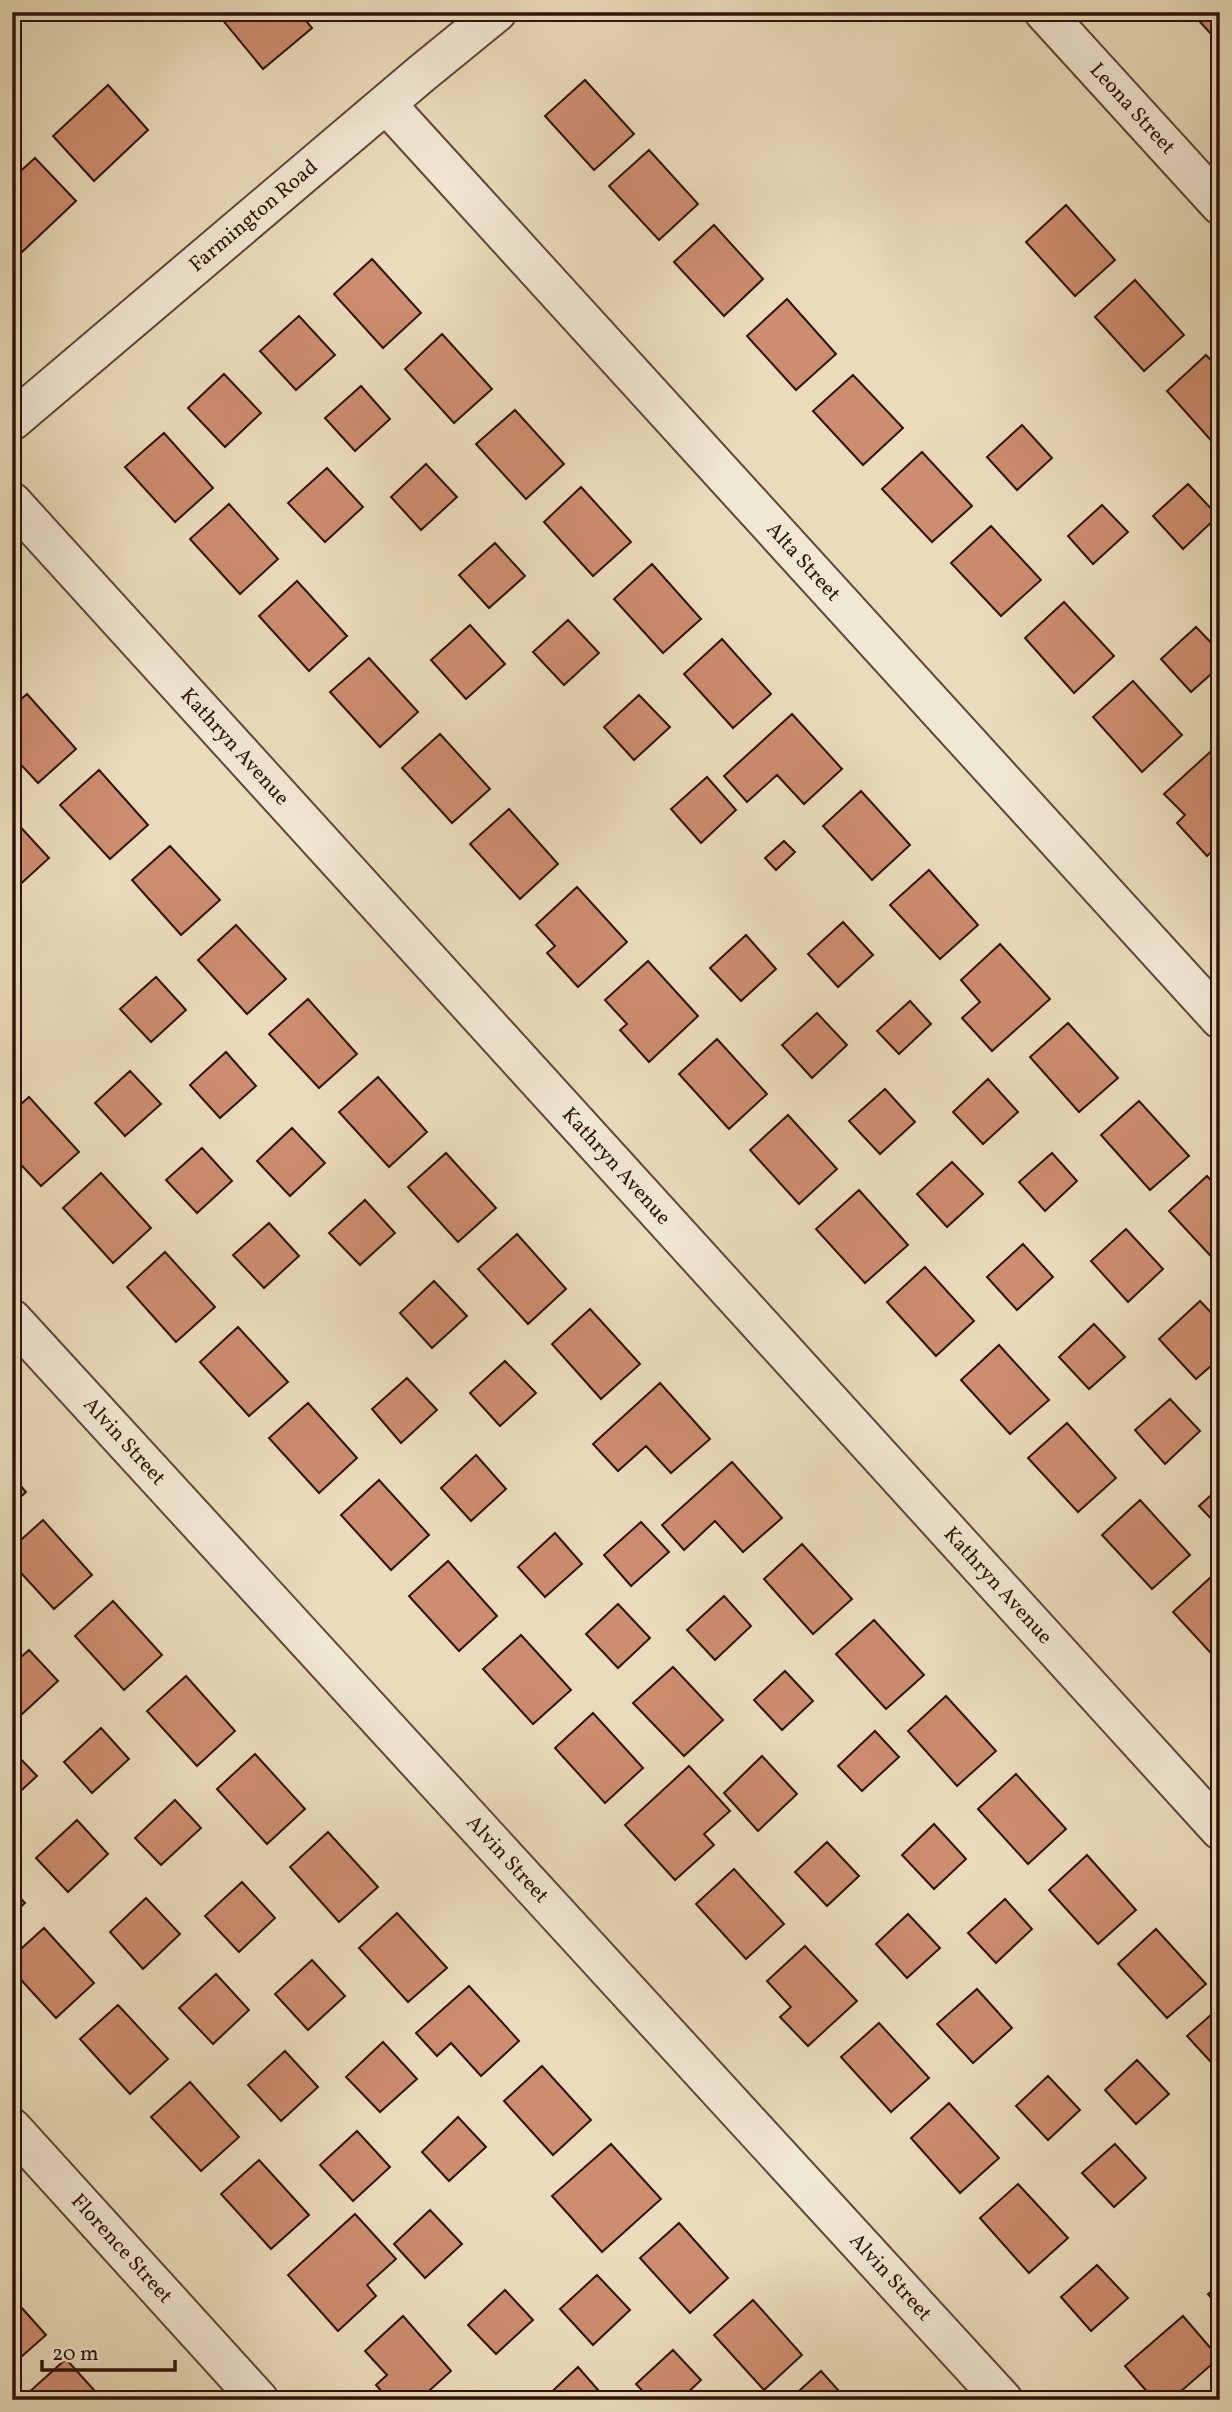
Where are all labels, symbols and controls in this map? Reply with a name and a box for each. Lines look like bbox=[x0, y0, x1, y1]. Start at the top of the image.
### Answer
street label: Leona Street bbox=[1083, 56, 1182, 161]
street label: Farmington Road bbox=[183, 153, 324, 279]
street label: Alta Street bbox=[759, 516, 847, 608]
street label: Kathryn Avenue bbox=[174, 682, 296, 812]
street label: Kathryn Avenue bbox=[555, 1101, 677, 1232]
street label: Alvin Street bbox=[76, 1391, 172, 1492]
street label: Kathryn Avenue bbox=[937, 1520, 1059, 1651]
street label: Alvin Street bbox=[459, 1809, 555, 1910]
street label: Florence Street bbox=[64, 2187, 179, 2310]
street label: Alvin Street bbox=[843, 2227, 938, 2328]
scale bar bbox=[42, 2328, 175, 2372]
text: 20 m bbox=[52, 2340, 98, 2369]

